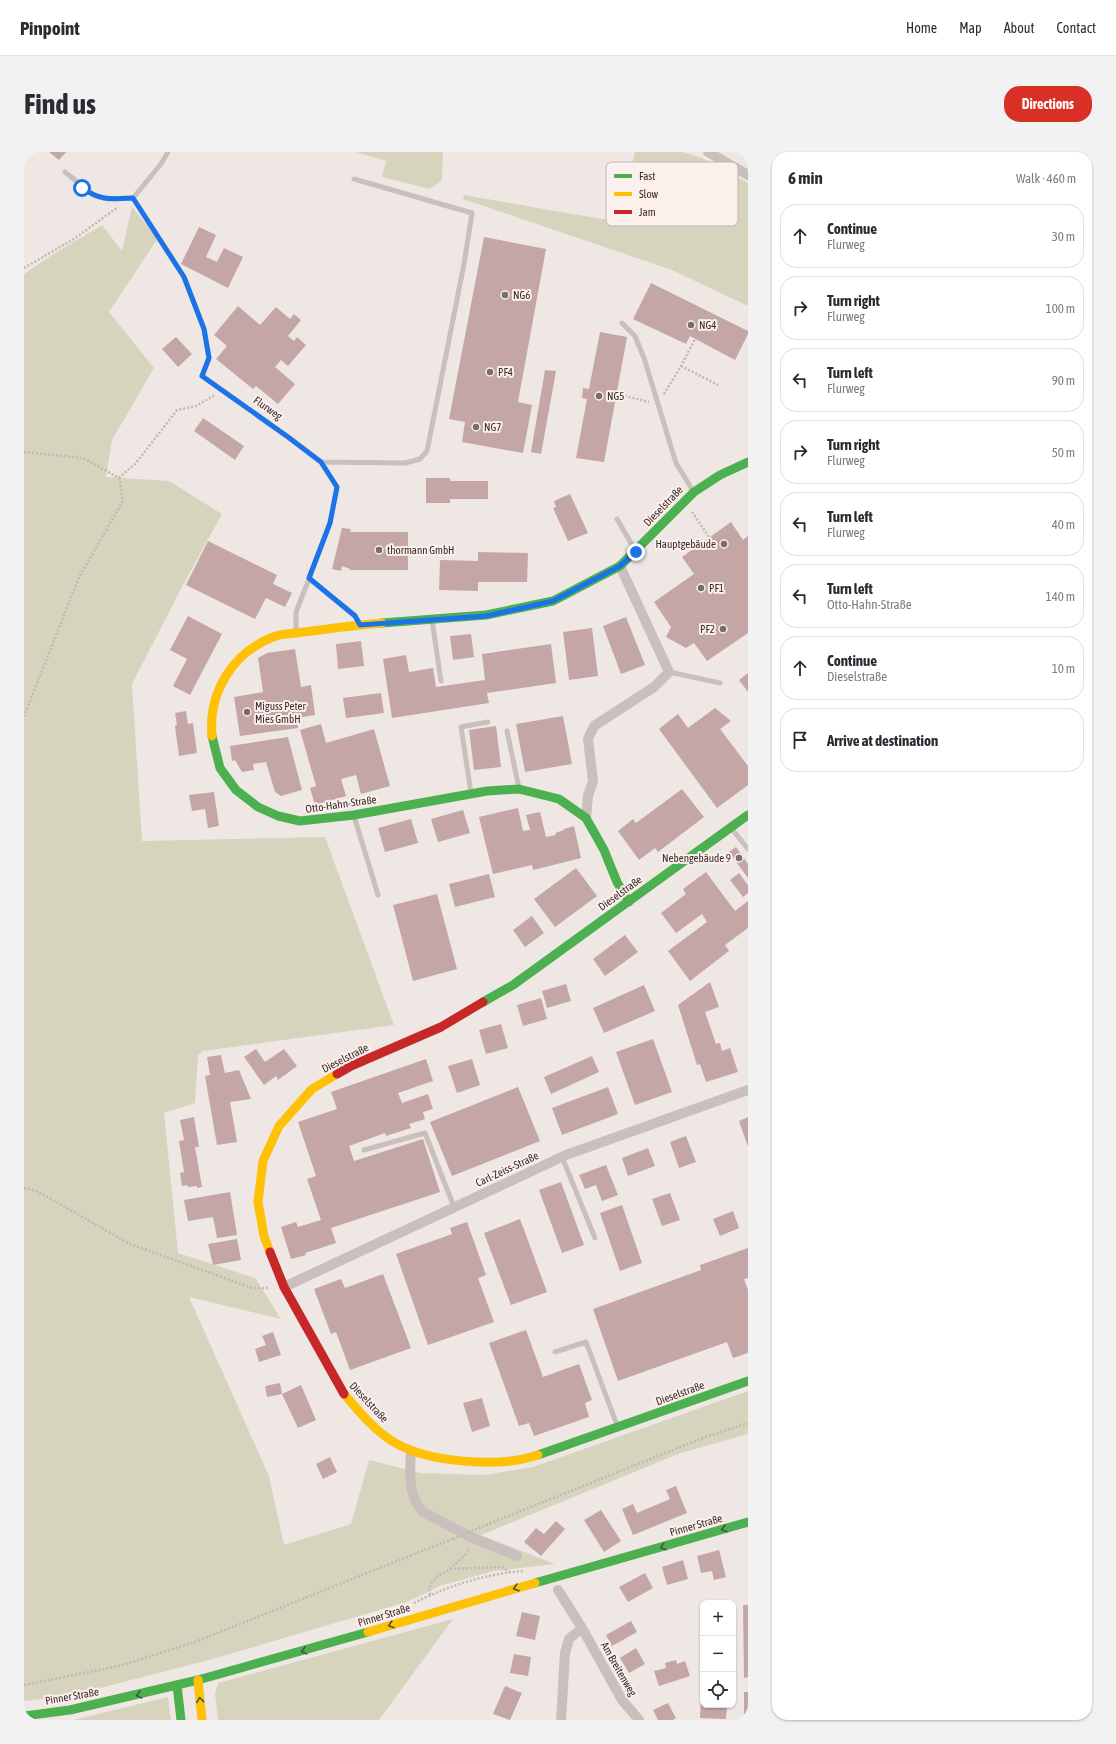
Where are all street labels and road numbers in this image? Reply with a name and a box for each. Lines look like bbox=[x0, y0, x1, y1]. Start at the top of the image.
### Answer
street label: Flurweg bbox=[251, 394, 285, 422]
street label: Dieselstraße bbox=[641, 484, 685, 528]
street label: Otto-Hahn-Straße bbox=[305, 793, 377, 815]
street label: Dieselstraße bbox=[596, 873, 644, 913]
street label: Dieselstraße bbox=[320, 1041, 370, 1075]
street label: Carl-Zeiss-Straße bbox=[474, 1149, 540, 1189]
street label: Dieselstraße bbox=[347, 1379, 391, 1425]
street label: Dieselstraße bbox=[654, 1379, 706, 1407]
street label: Pinner Straße bbox=[668, 1512, 724, 1538]
street label: Pinner Straße bbox=[356, 1601, 412, 1629]
street label: Am Breitenweg bbox=[599, 1640, 639, 1698]
street label: Pinner Straße bbox=[44, 1685, 100, 1707]

